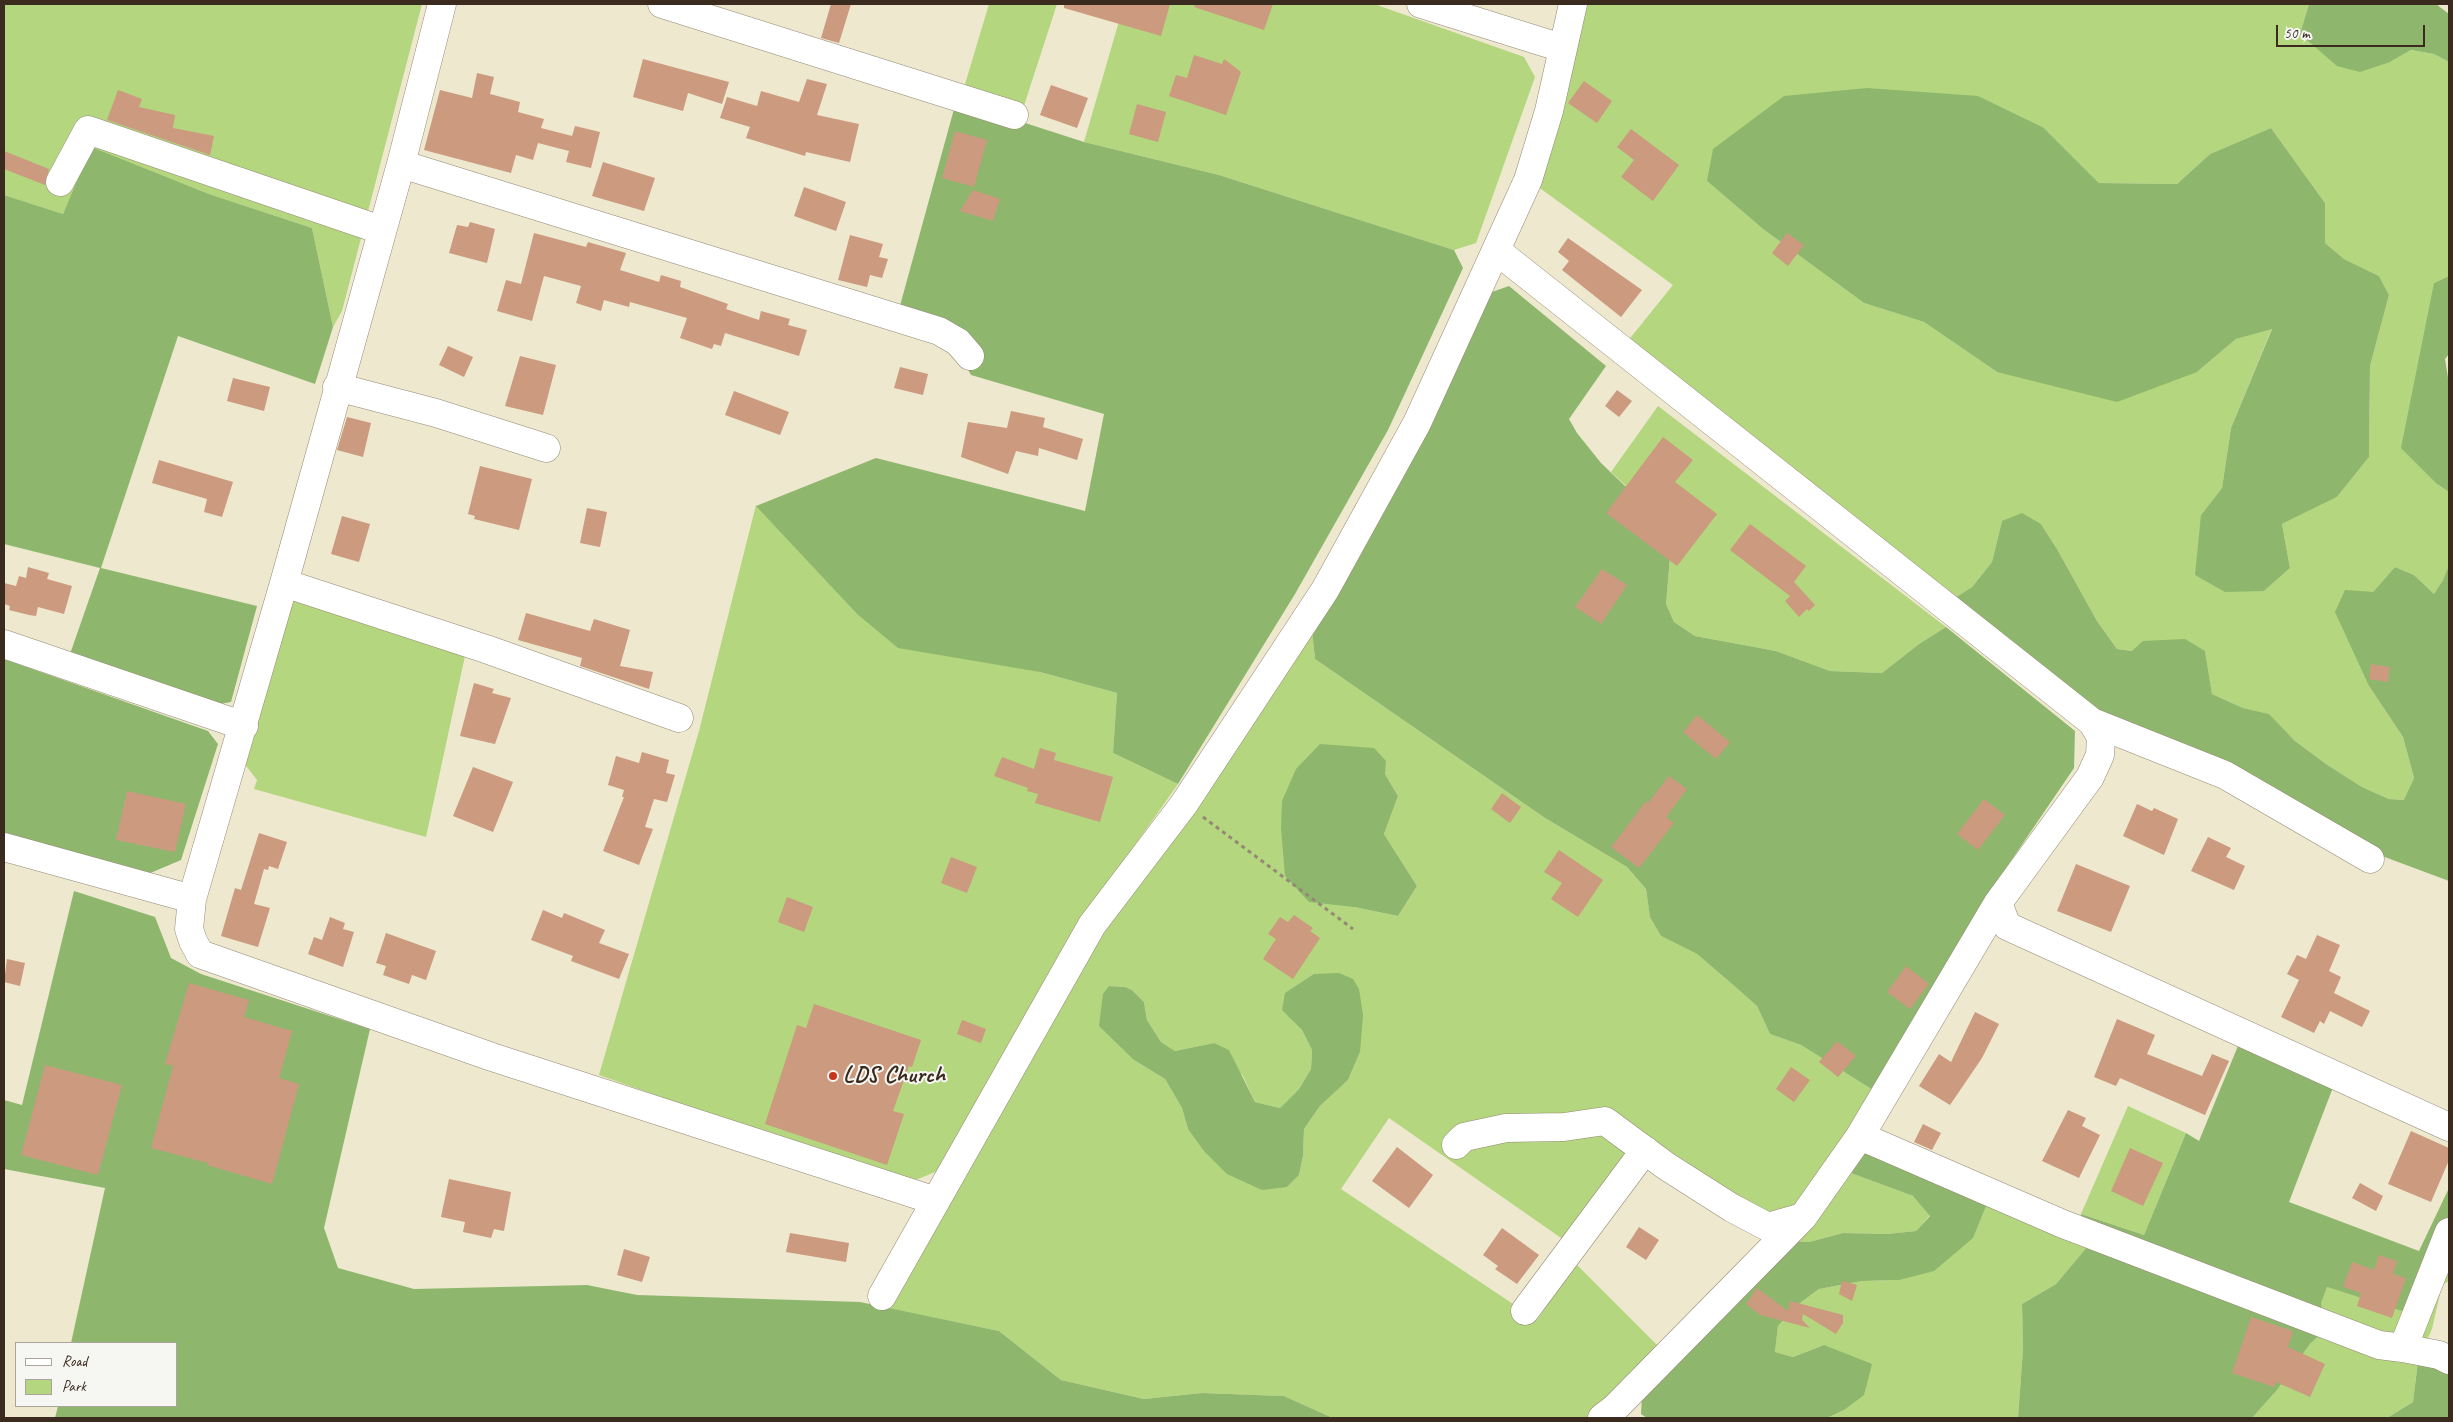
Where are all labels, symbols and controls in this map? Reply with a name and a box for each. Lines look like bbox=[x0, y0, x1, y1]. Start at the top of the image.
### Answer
scale bar bbox=[2278, 15, 2427, 47]
text: 50 m bbox=[2284, 24, 2310, 43]
place label: LDS Church bbox=[843, 1062, 945, 1090]
marker: LDS Church bbox=[827, 1070, 839, 1082]
legend bbox=[15, 1342, 178, 1407]
text: Road bbox=[62, 1352, 87, 1371]
text: Park bbox=[62, 1377, 86, 1396]

